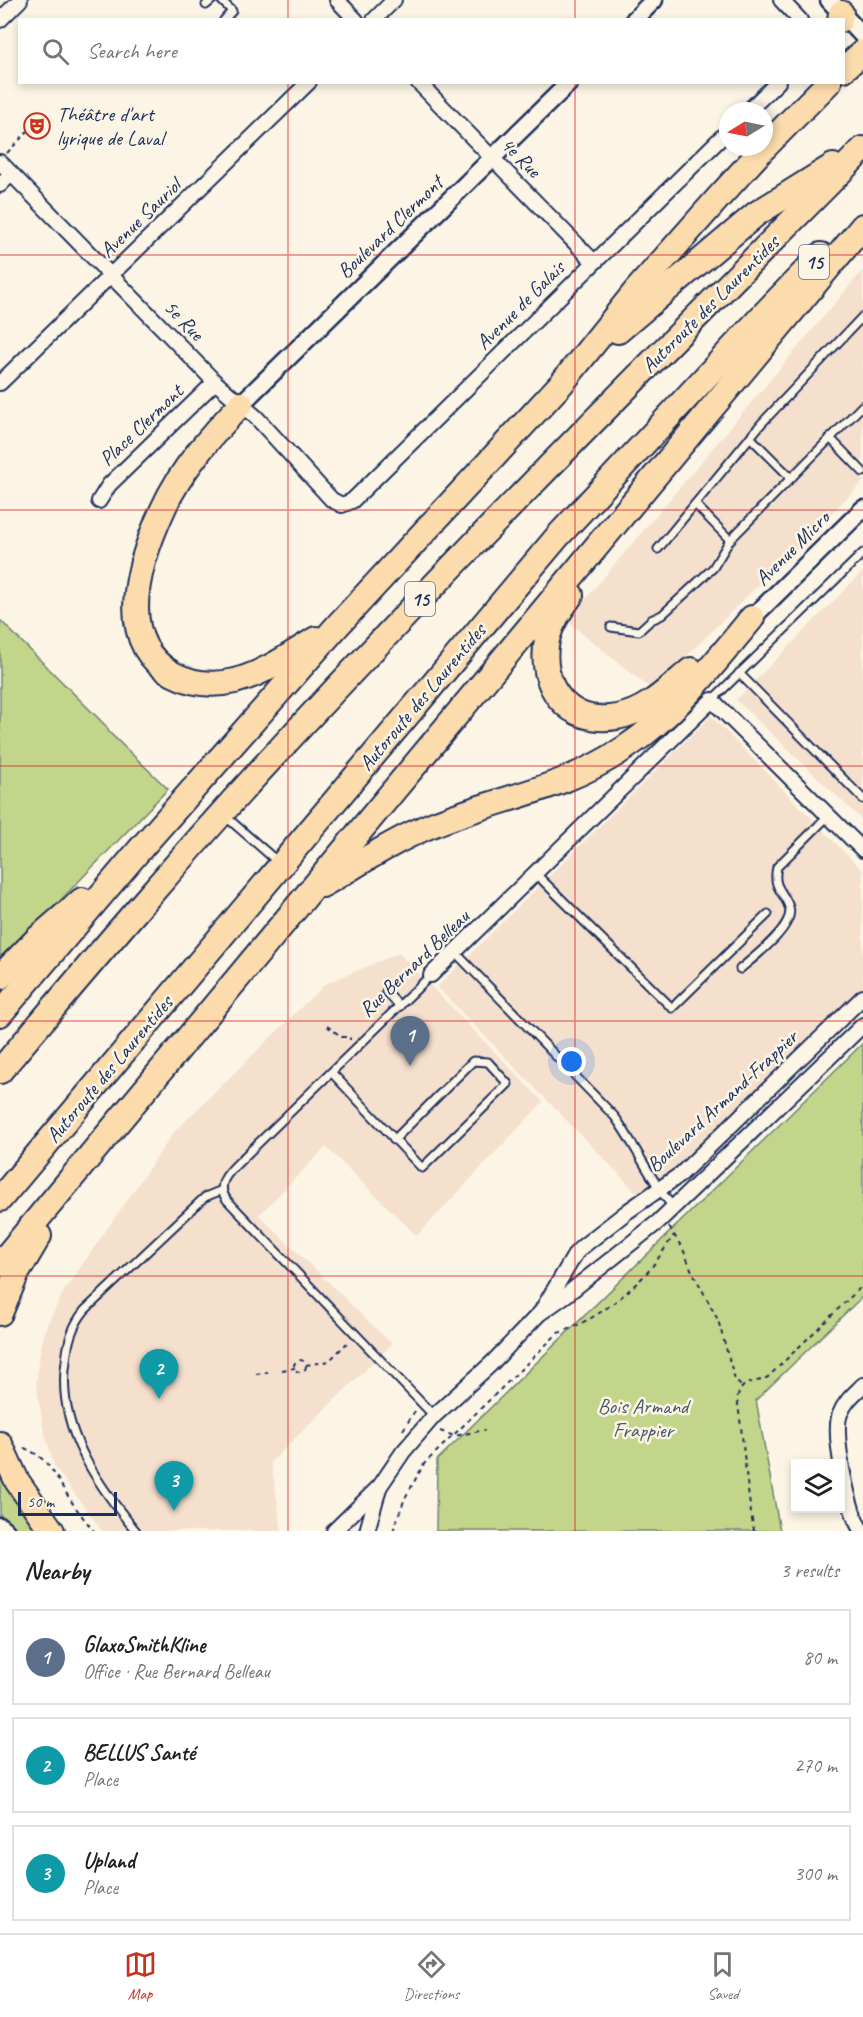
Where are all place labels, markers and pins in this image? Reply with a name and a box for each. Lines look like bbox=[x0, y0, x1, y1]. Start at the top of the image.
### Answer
place label: Théâtre d'art lyrique de Laval bbox=[57, 101, 167, 151]
theatre icon: Théâtre d'art lyrique de Laval bbox=[22, 111, 52, 141]
pin: 1 bbox=[390, 1016, 430, 1066]
pin: 2 bbox=[140, 1350, 178, 1399]
pin: 3 bbox=[154, 1462, 194, 1511]

